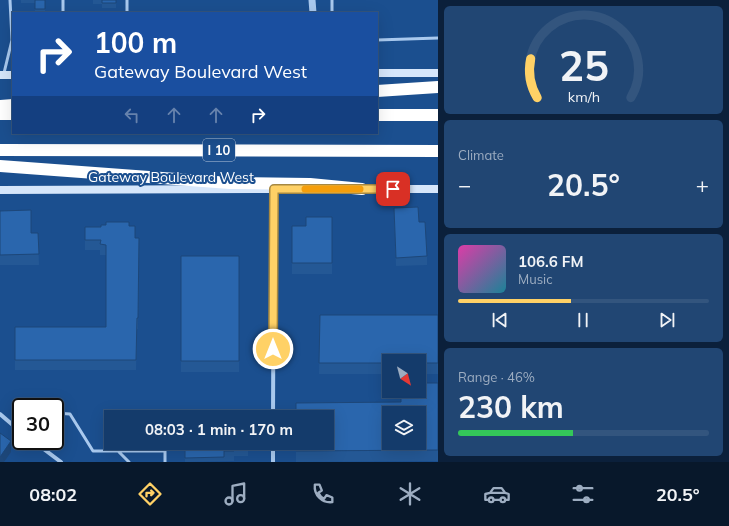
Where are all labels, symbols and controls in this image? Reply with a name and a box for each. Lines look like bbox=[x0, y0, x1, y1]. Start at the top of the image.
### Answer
text: 100 m bbox=[94, 25, 177, 60]
icon: right bbox=[28, 28, 80, 80]
text: 25 bbox=[559, 39, 608, 91]
text: Gateway Boulevard West bbox=[94, 60, 307, 83]
text: km/h bbox=[567, 88, 600, 106]
icon: left bbox=[121, 104, 143, 126]
icon: ahead bbox=[163, 104, 185, 126]
icon: ahead bbox=[205, 104, 227, 126]
icon: right bbox=[247, 104, 269, 126]
road number: I 10 bbox=[203, 139, 235, 161]
text: Climate bbox=[458, 147, 504, 163]
text: 20.5° bbox=[547, 166, 620, 204]
street label: Gateway Boulevard West bbox=[88, 168, 254, 186]
text: − bbox=[458, 171, 471, 199]
text: + bbox=[696, 171, 709, 199]
pin bbox=[376, 172, 410, 206]
icon: arrive bbox=[382, 178, 404, 200]
text: 106.6 FM bbox=[518, 252, 583, 271]
text: Music bbox=[518, 271, 553, 287]
icon: previous bbox=[489, 309, 511, 331]
icon: pause bbox=[572, 309, 594, 331]
icon: next bbox=[656, 309, 678, 331]
position arrow bbox=[252, 328, 294, 370]
north arrow bbox=[382, 354, 426, 398]
map controls bbox=[382, 354, 426, 450]
text: Range · 46% bbox=[458, 369, 535, 385]
text: 230 km bbox=[458, 388, 564, 426]
speed limit sign: 30 bbox=[12, 398, 64, 450]
button: layers bbox=[382, 406, 426, 450]
text: 08:03 · 1 min · 170 m bbox=[145, 420, 293, 439]
icon: directions bbox=[136, 480, 164, 508]
icon: music bbox=[222, 480, 250, 508]
icon: phone bbox=[309, 480, 337, 508]
icon: climate bbox=[396, 480, 424, 508]
icon: car bbox=[483, 480, 511, 508]
icon: filters bbox=[569, 480, 597, 508]
text: 08:02 bbox=[29, 483, 77, 506]
text: 20.5° bbox=[656, 483, 700, 506]

